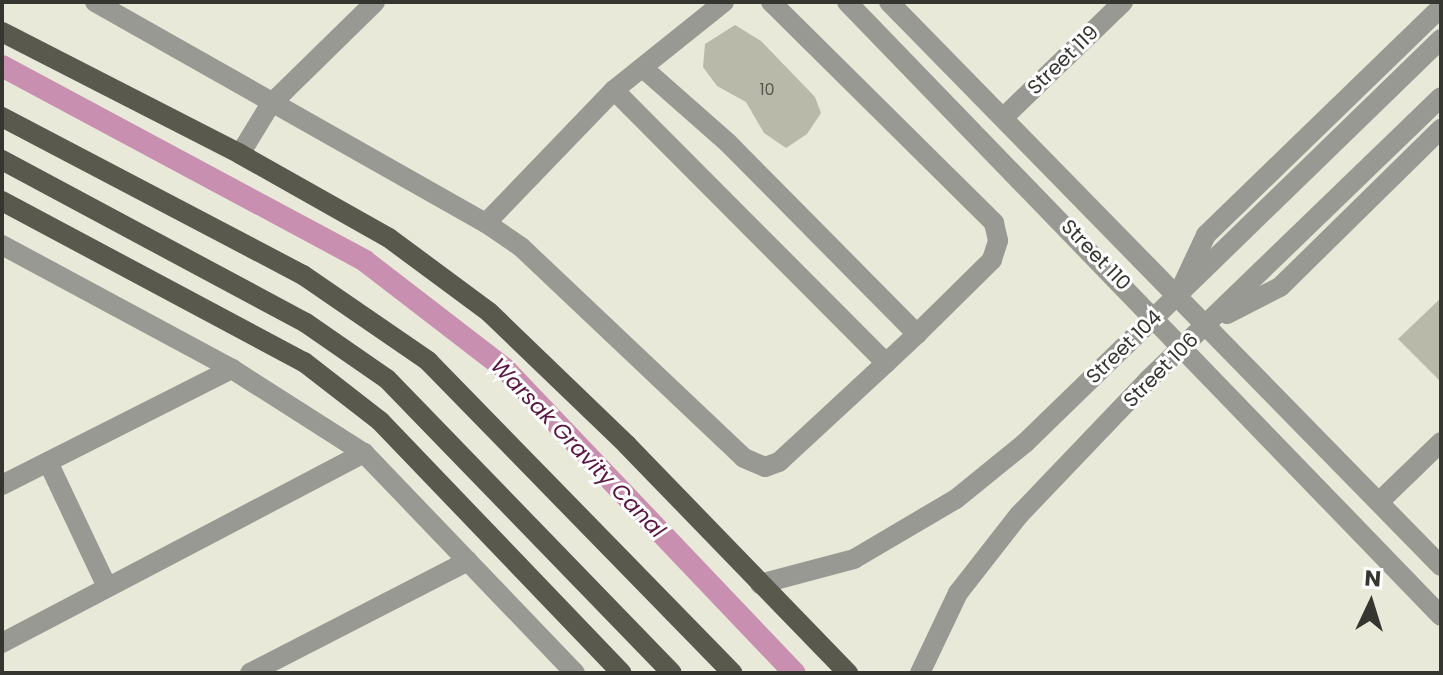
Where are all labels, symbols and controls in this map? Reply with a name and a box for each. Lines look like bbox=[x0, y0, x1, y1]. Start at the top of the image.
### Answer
street label: Street 119 bbox=[1023, 20, 1103, 100]
house number: 10 bbox=[759, 80, 775, 100]
street label: Street 110 bbox=[1056, 215, 1136, 295]
street label: Street 104 bbox=[1081, 305, 1167, 389]
street label: Street 106 bbox=[1119, 328, 1203, 412]
water label: Warsak Gravity Canal bbox=[485, 353, 671, 543]
north arrow bbox=[1331, 563, 1411, 643]
text: N bbox=[1363, 563, 1382, 595]

